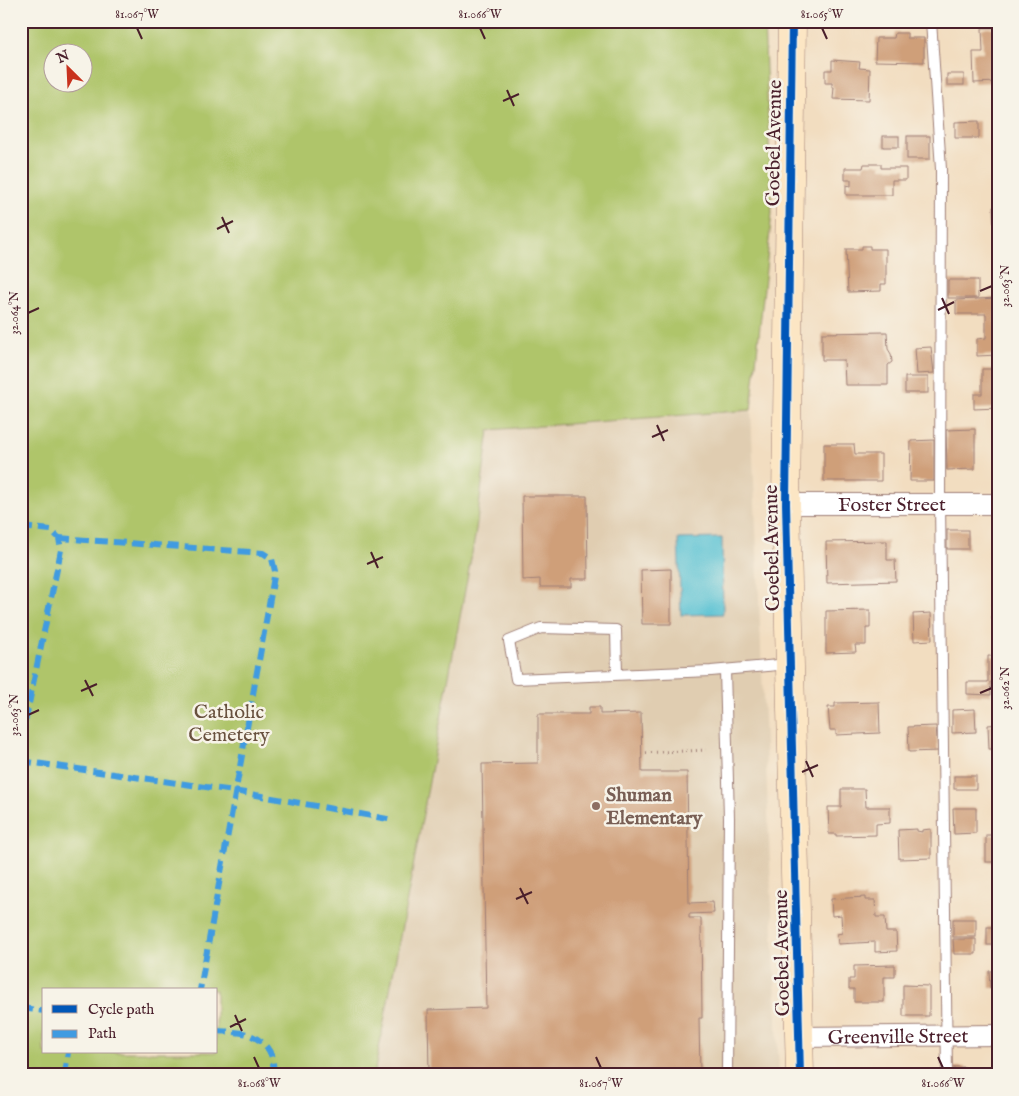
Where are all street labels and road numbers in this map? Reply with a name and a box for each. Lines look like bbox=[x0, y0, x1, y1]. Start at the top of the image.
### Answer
street label: Goebel Avenue bbox=[761, 79, 788, 207]
street label: Goebel Avenue bbox=[759, 484, 786, 612]
street label: Foster Street bbox=[838, 493, 946, 518]
street label: Goebel Avenue bbox=[769, 889, 796, 1017]
street label: Greenville Street bbox=[828, 1024, 968, 1051]

